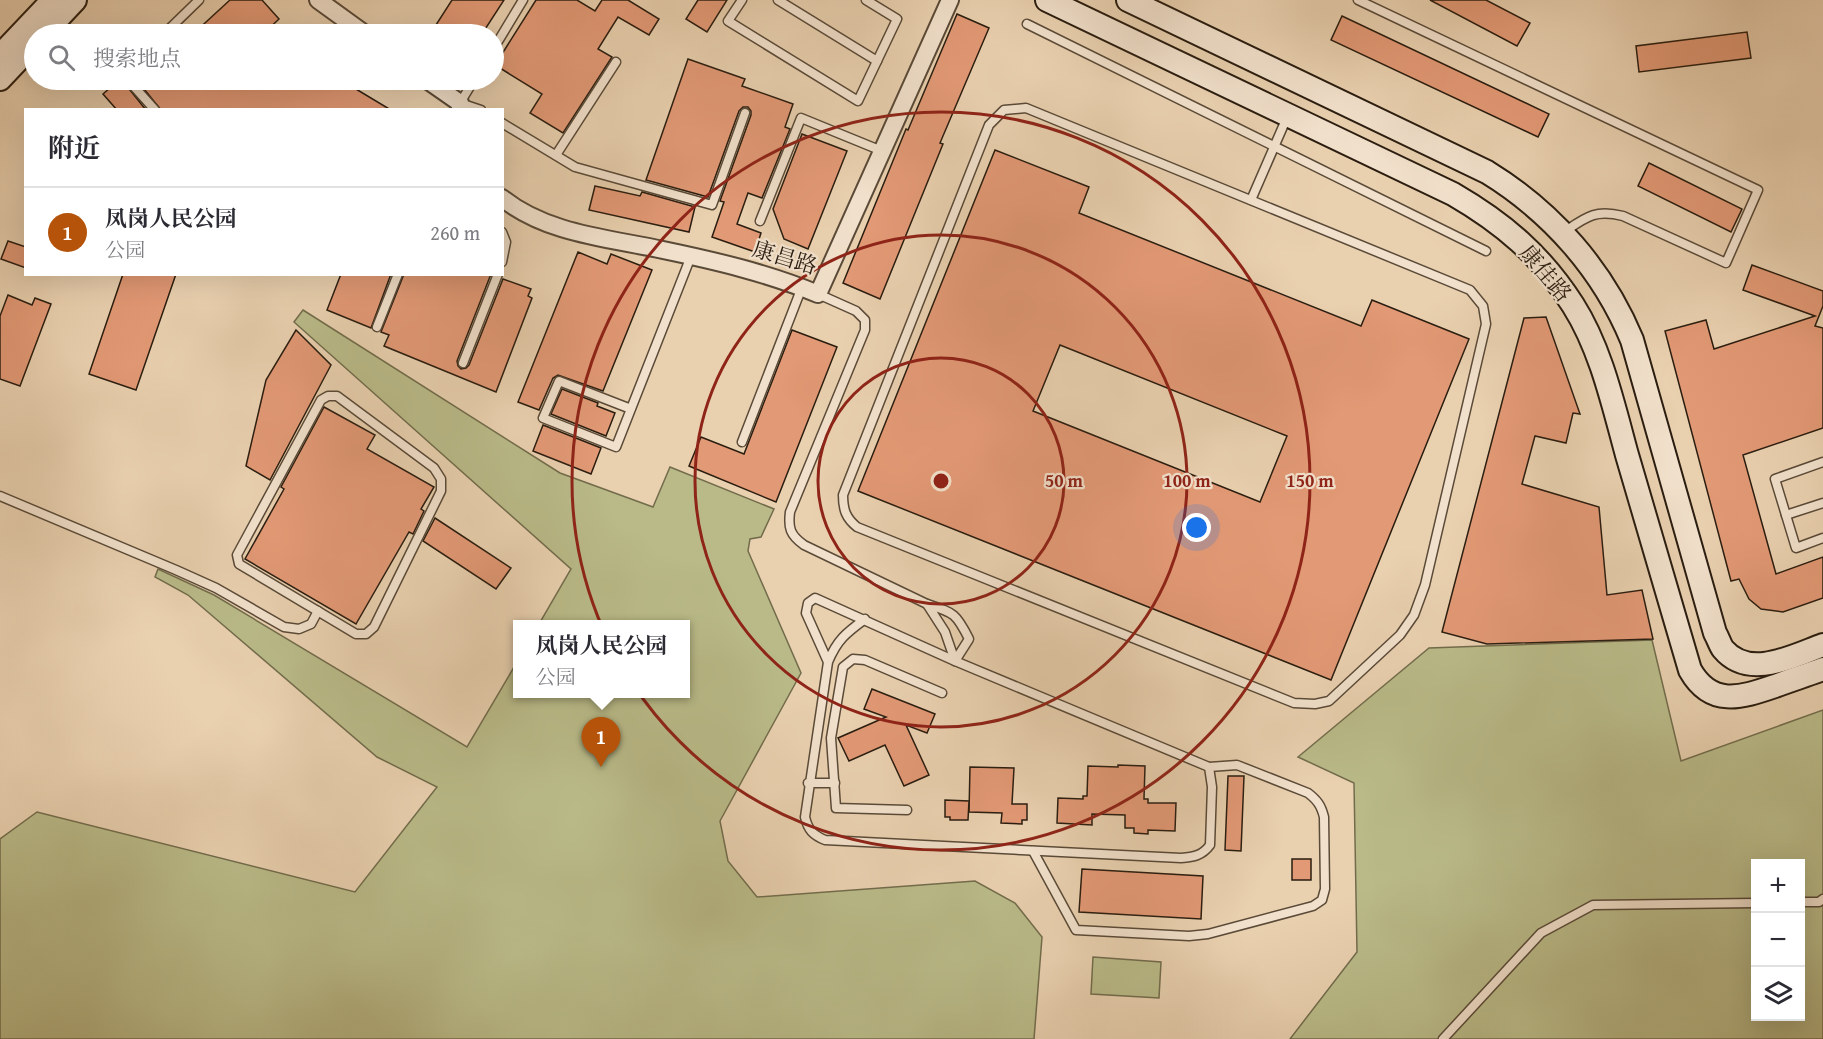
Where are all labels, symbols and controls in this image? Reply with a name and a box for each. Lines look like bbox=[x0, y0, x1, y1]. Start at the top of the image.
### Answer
search box bbox=[24, 24, 504, 90]
icon: search bbox=[45, 41, 78, 74]
text: 搜索地点 bbox=[93, 42, 181, 74]
text: 附近 bbox=[48, 128, 100, 167]
text: 凤岗人民公园 bbox=[105, 202, 237, 234]
text: 1 bbox=[62, 218, 73, 247]
text: 260 m bbox=[430, 218, 480, 247]
street label: 康昌路 bbox=[749, 232, 821, 282]
text: 公园 bbox=[105, 235, 145, 264]
street label: 康佳路 bbox=[1513, 237, 1579, 309]
text: 50 m bbox=[1045, 467, 1084, 494]
text: 100 m bbox=[1163, 467, 1211, 494]
text: 150 m bbox=[1286, 467, 1334, 494]
centre of rings bbox=[931, 471, 951, 491]
your location bbox=[1182, 513, 1211, 542]
popup bbox=[513, 620, 690, 698]
text: 凤岗人民公园 bbox=[535, 629, 668, 661]
text: 公园 bbox=[535, 662, 575, 691]
pin: 1 bbox=[582, 718, 620, 767]
map controls bbox=[1751, 859, 1805, 1021]
button: + bbox=[1751, 859, 1805, 913]
button: − bbox=[1751, 913, 1805, 967]
button: layers bbox=[1751, 967, 1805, 1021]

